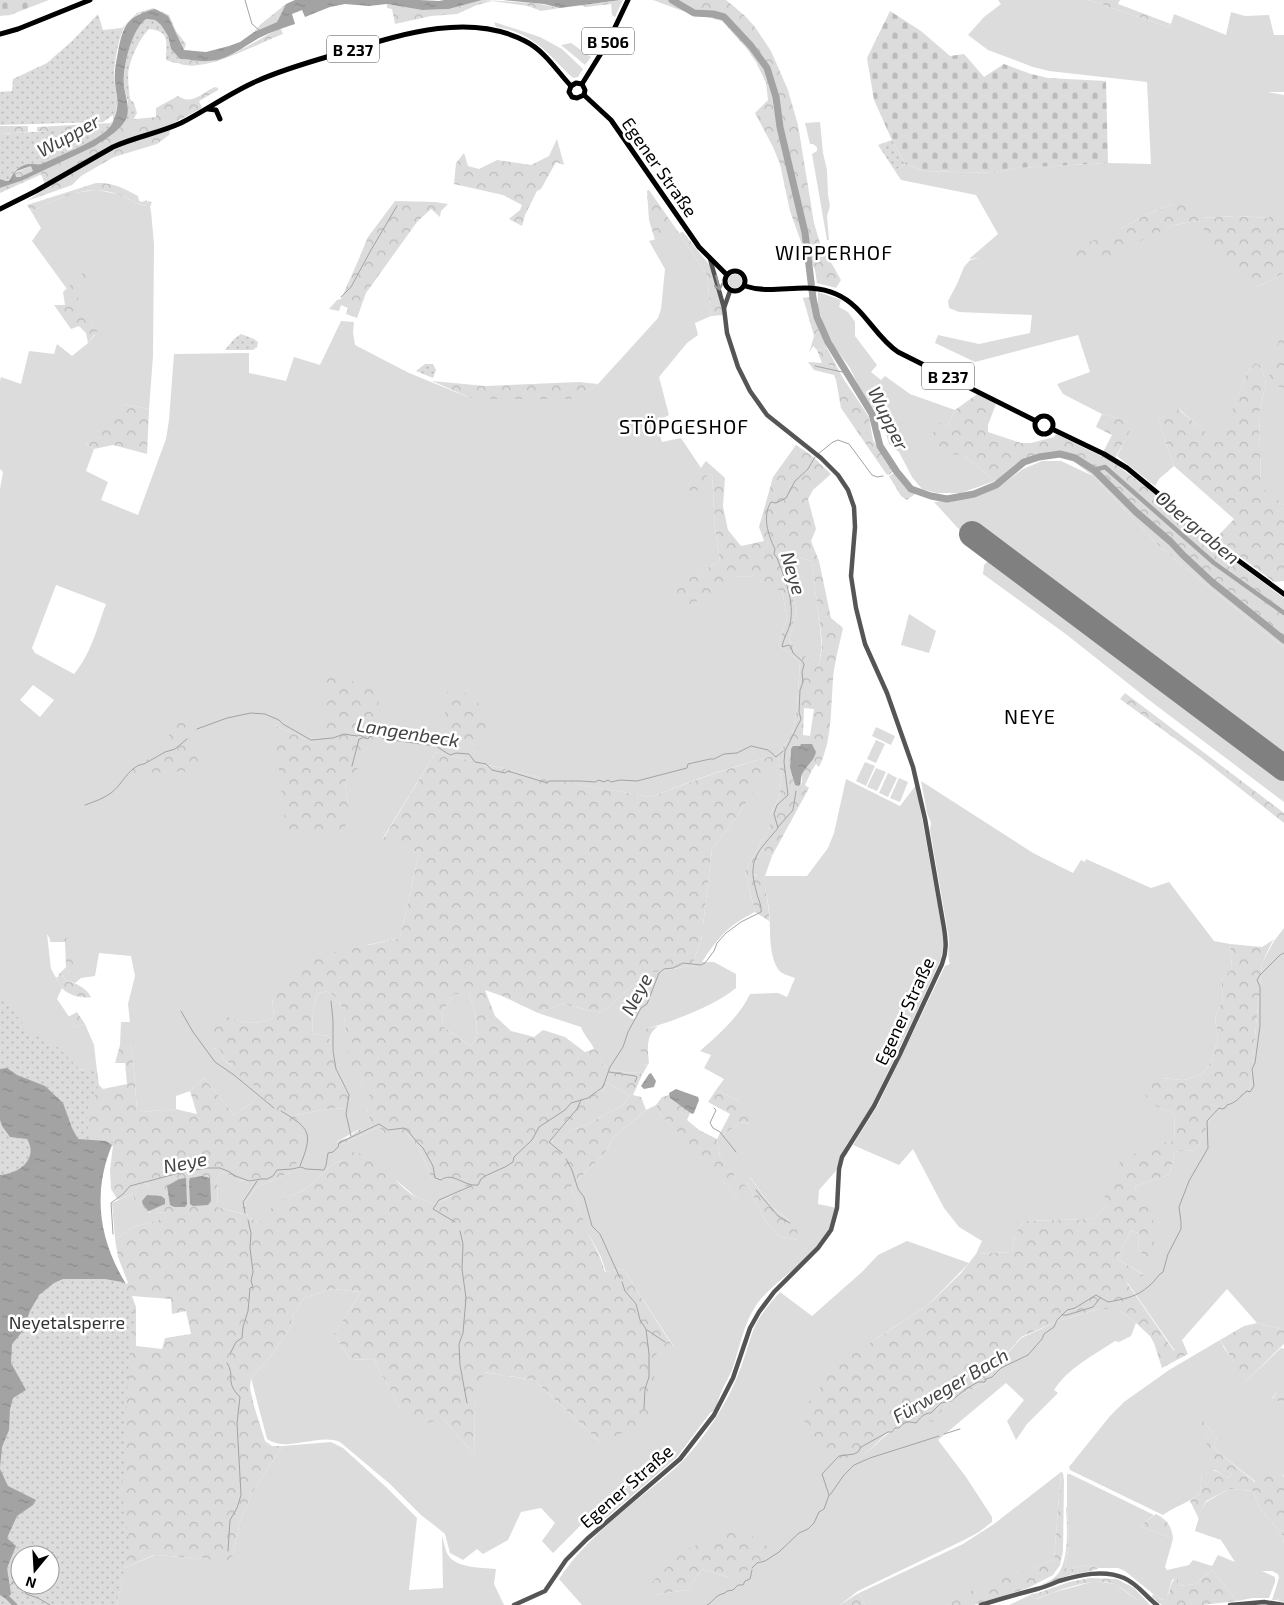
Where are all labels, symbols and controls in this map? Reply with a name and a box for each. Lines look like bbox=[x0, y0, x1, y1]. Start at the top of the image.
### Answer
road number: B 506 bbox=[582, 27, 634, 54]
road number: B 237 bbox=[327, 36, 379, 62]
water label: Wupper bbox=[33, 108, 104, 162]
street label: Egener Straße bbox=[618, 113, 702, 221]
district label: WIPPERHOF bbox=[775, 240, 893, 264]
one-way arrow bbox=[714, 275, 723, 291]
road number: B 237 bbox=[922, 362, 974, 390]
water label: Wupper bbox=[864, 382, 914, 454]
district label: STÖPGESHOF bbox=[619, 414, 749, 438]
water label: Obergraben bbox=[1151, 485, 1245, 569]
water label: Neye bbox=[776, 549, 811, 598]
district label: NEYE bbox=[1004, 704, 1056, 728]
water label: Langenbeck bbox=[355, 713, 461, 751]
street label: Egener Straße bbox=[869, 954, 939, 1068]
water label: Neye bbox=[616, 969, 657, 1019]
water label: Neye bbox=[161, 1147, 209, 1178]
park label: Neyetalsperre bbox=[9, 1311, 125, 1333]
water label: Fürweger Bach bbox=[888, 1343, 1012, 1427]
street label: Egener Straße bbox=[575, 1439, 677, 1533]
north arrow bbox=[10, 1545, 60, 1595]
text: N bbox=[23, 1573, 38, 1592]

